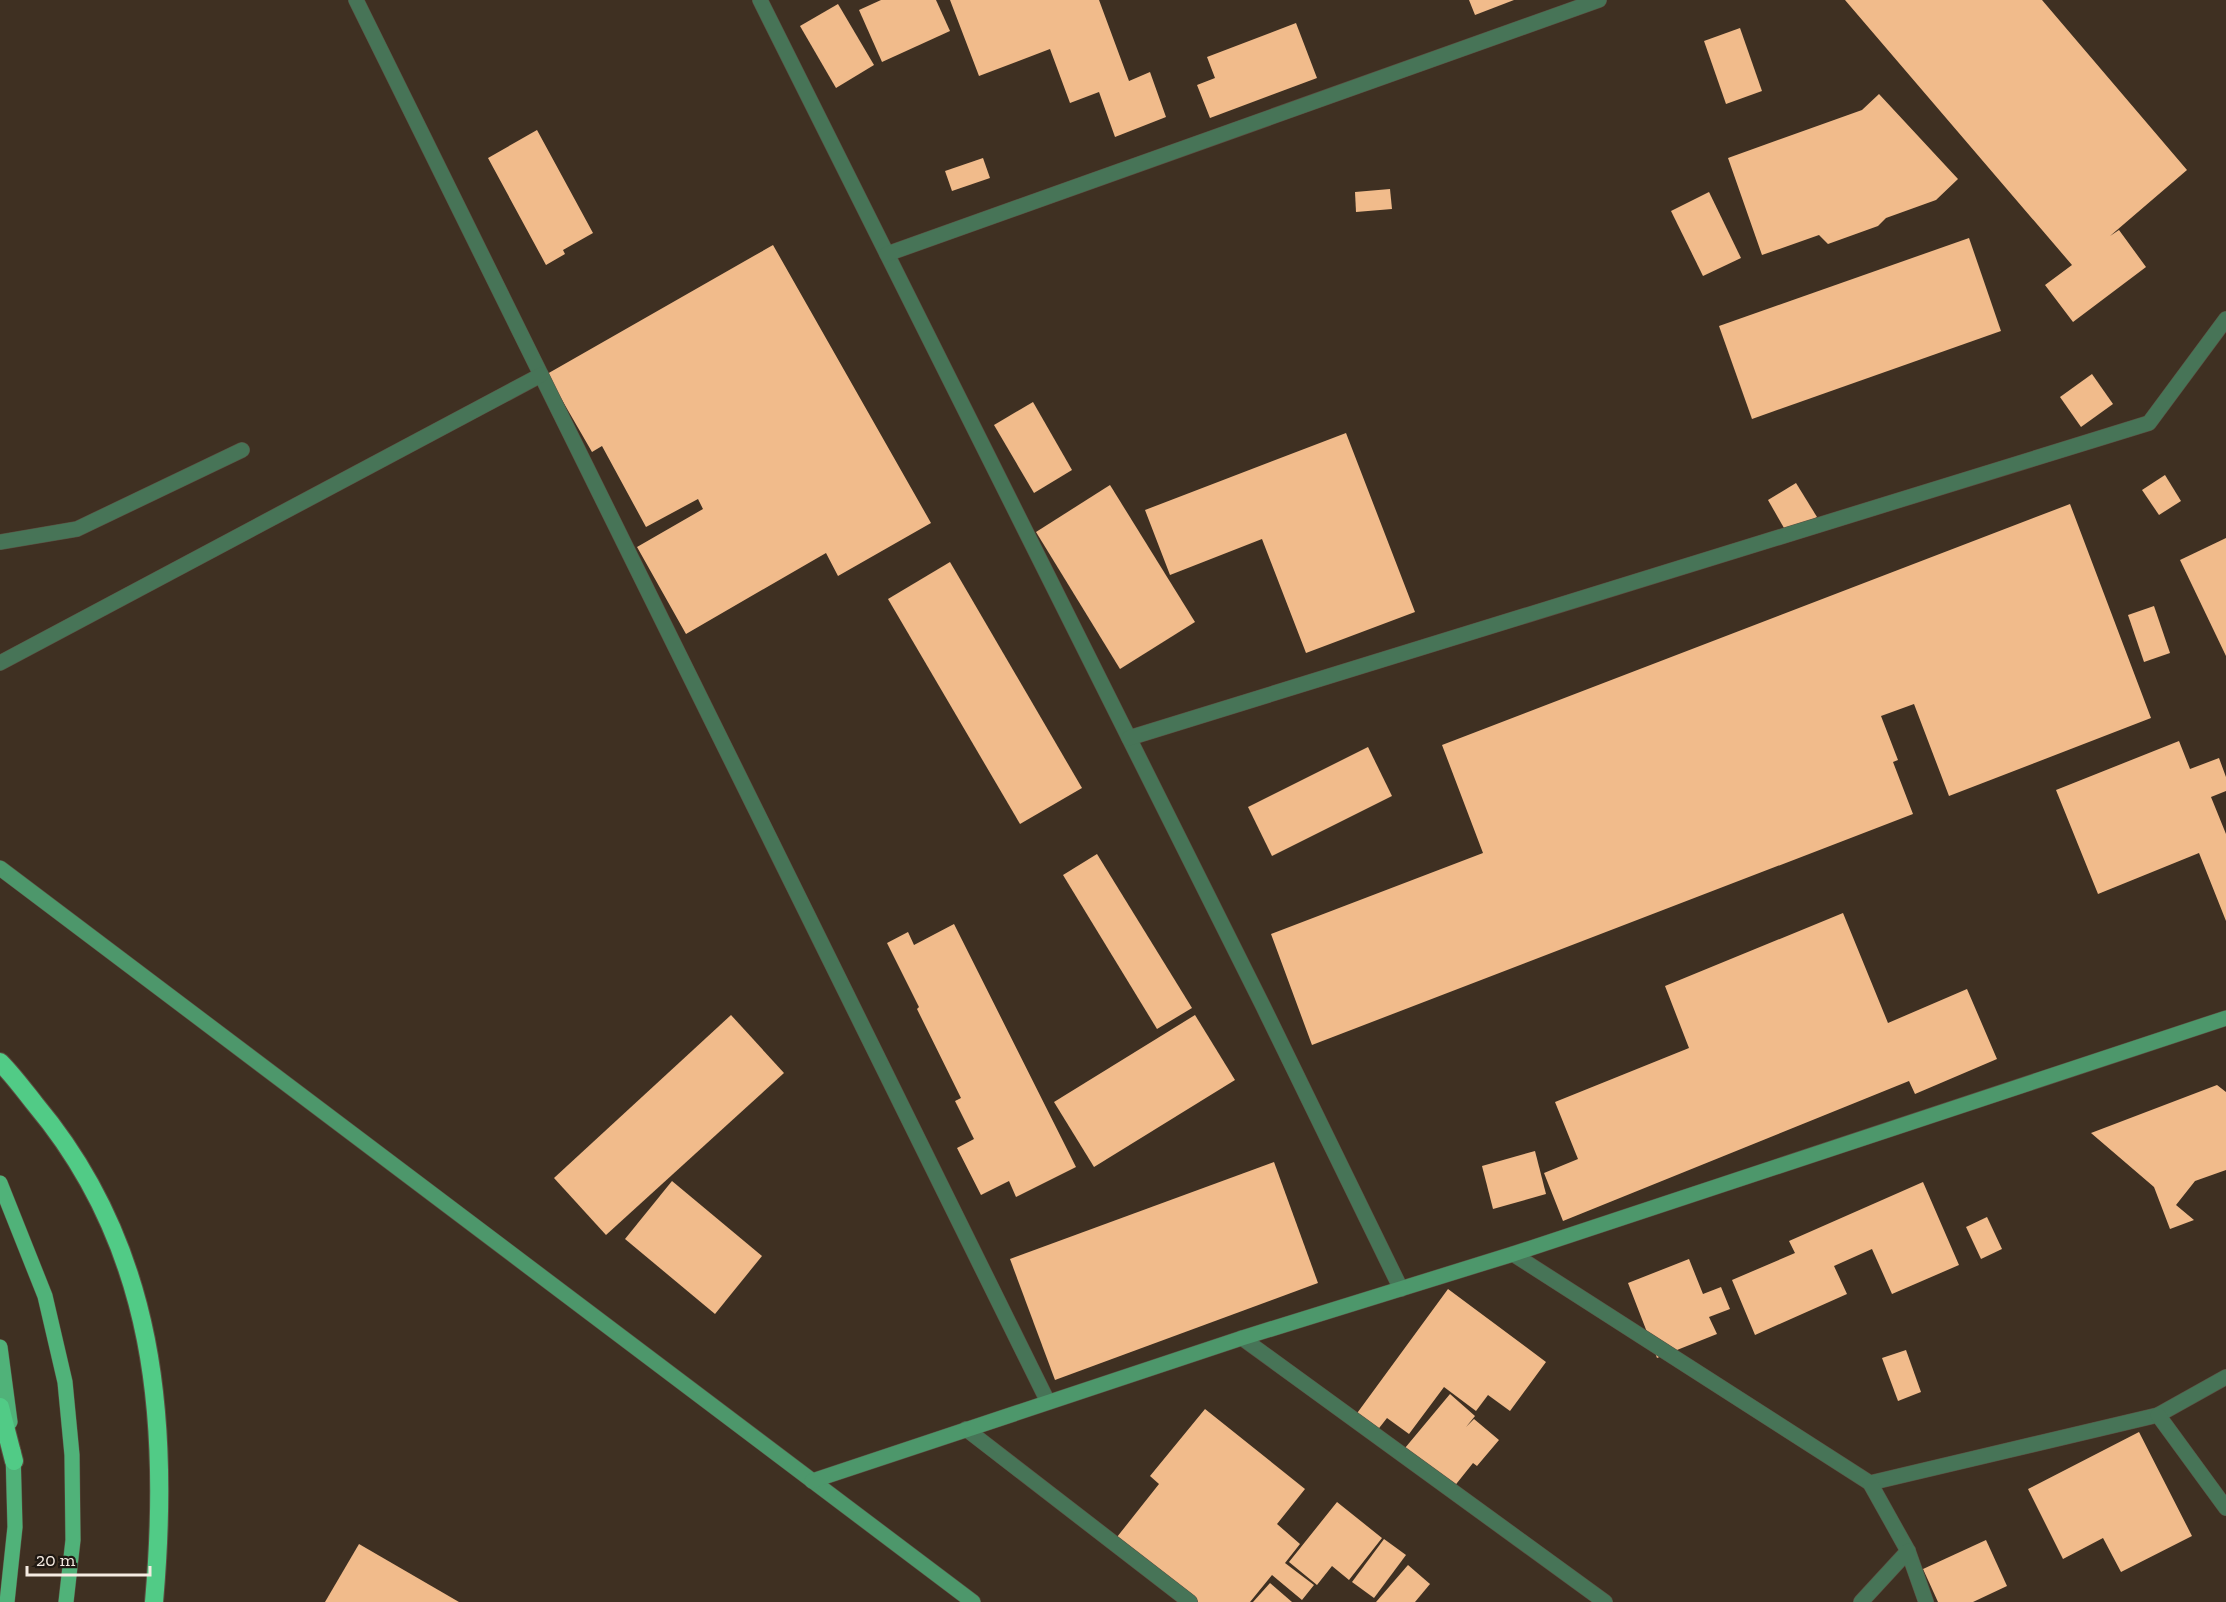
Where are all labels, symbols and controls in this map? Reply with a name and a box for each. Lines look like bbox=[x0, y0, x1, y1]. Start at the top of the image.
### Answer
scale bar bbox=[27, 1539, 150, 1577]
text: 20 m bbox=[36, 1549, 76, 1571]

